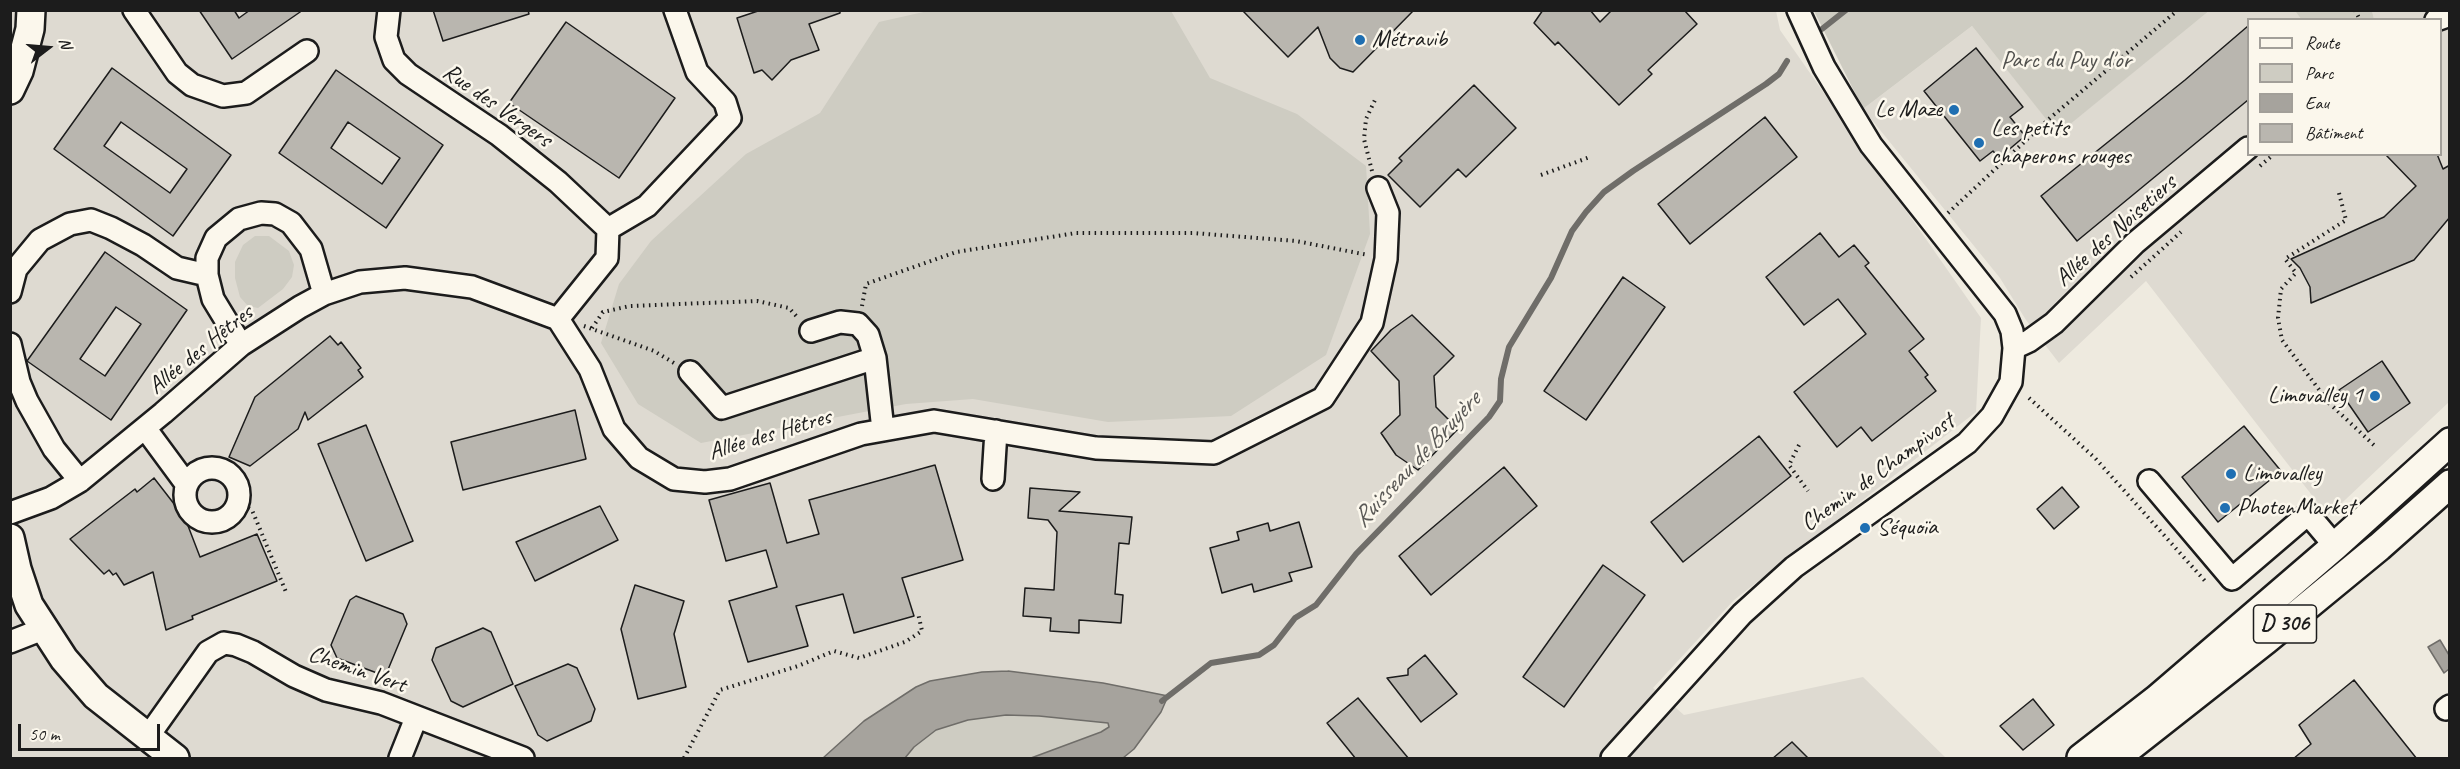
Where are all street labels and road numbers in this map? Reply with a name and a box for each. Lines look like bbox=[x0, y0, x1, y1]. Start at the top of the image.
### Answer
street label: Rue des Vergers bbox=[437, 58, 557, 154]
street label: Allée des Noisetiers bbox=[2049, 169, 2183, 293]
street label: Allée des Hêtres bbox=[143, 299, 259, 401]
street label: Allée des Hêtres bbox=[705, 403, 835, 467]
street label: Chemin de Champivost bbox=[1796, 408, 1960, 538]
road number: D 306 bbox=[2254, 605, 2316, 643]
street label: Chemin Vert bbox=[304, 640, 410, 700]

